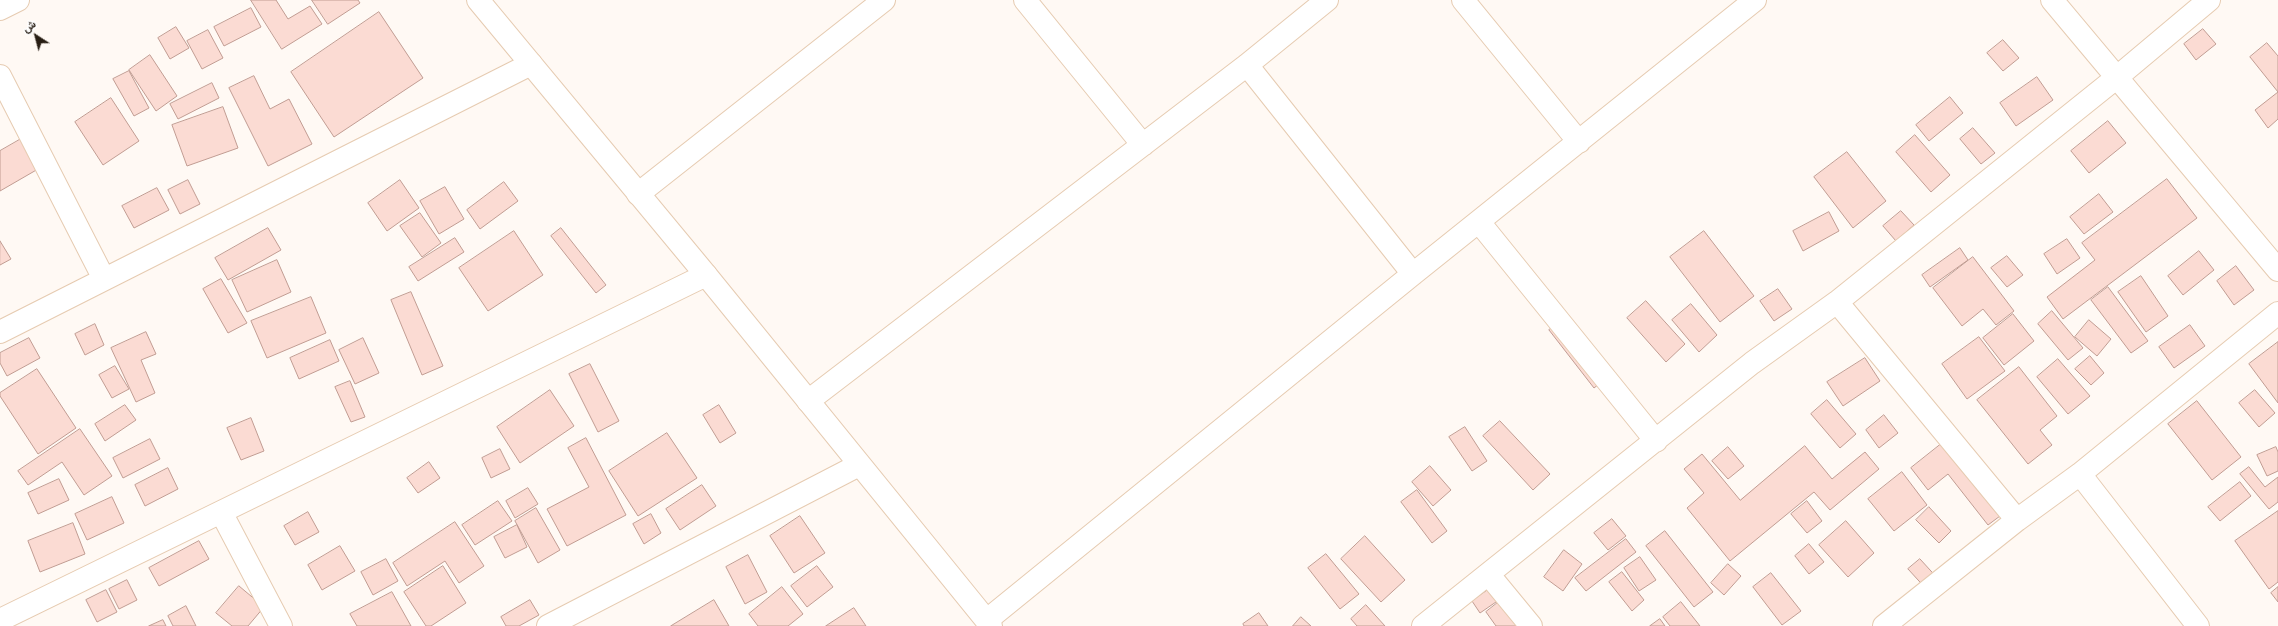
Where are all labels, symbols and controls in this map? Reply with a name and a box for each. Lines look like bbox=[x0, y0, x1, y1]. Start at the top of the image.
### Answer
north arrow bbox=[16, 16, 56, 56]
text: ش bbox=[19, 16, 39, 37]

